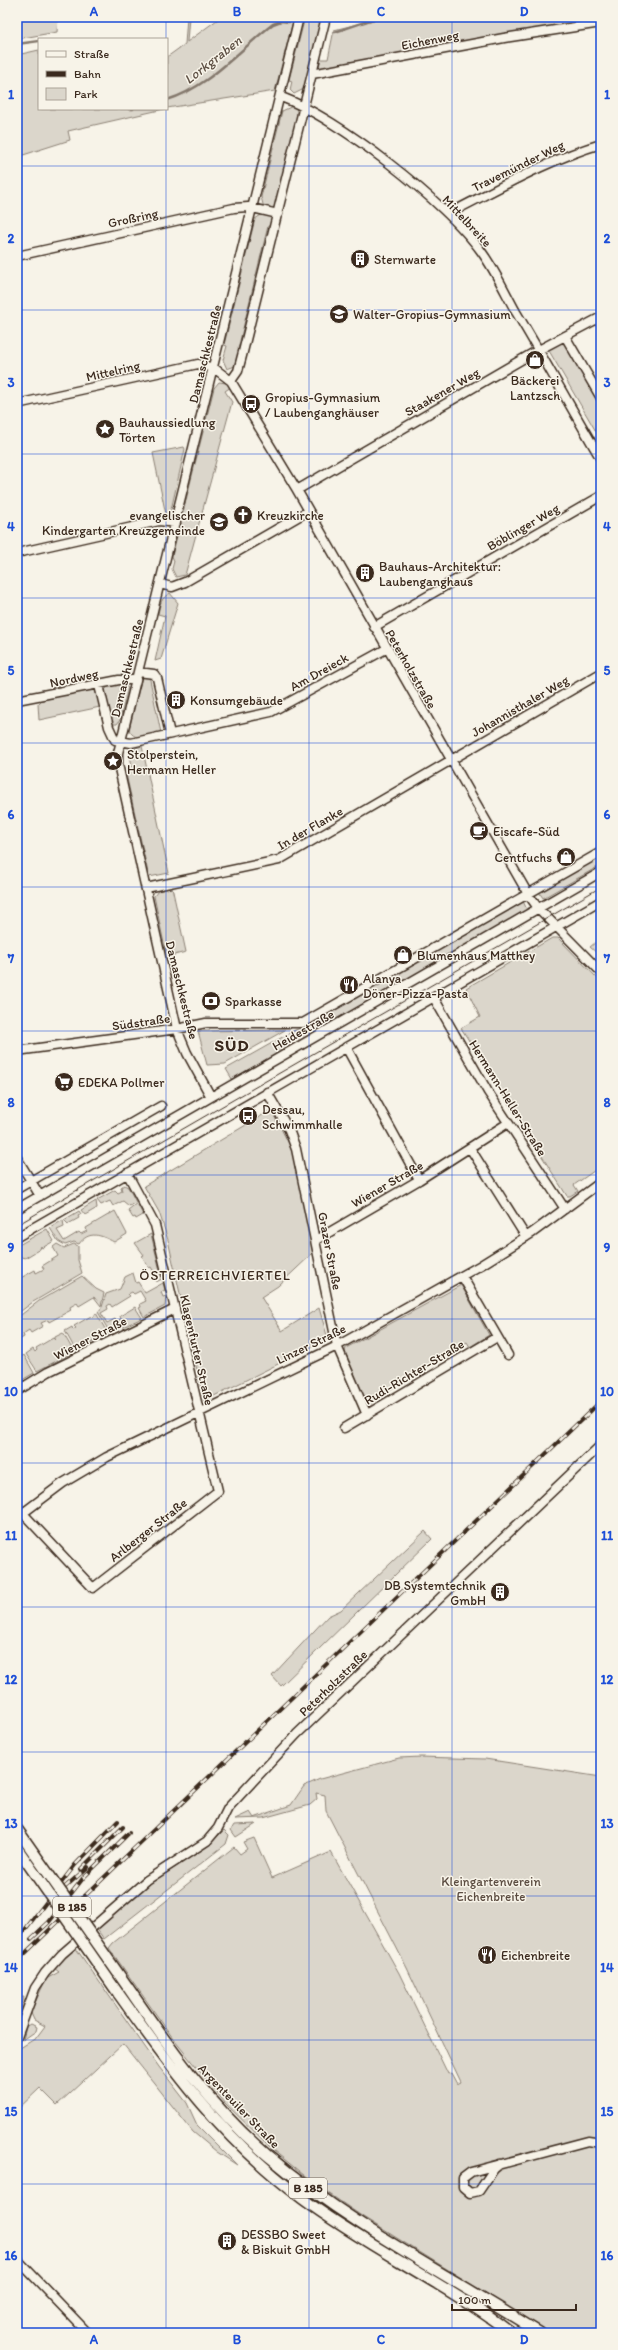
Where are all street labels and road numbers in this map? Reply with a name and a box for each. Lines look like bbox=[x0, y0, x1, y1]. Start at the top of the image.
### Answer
street label: Eichenweg bbox=[400, 27, 461, 53]
street label: Travemünder Weg bbox=[469, 137, 567, 195]
street label: Mittelbreite bbox=[439, 192, 495, 250]
street label: Großring bbox=[106, 205, 160, 231]
street label: Damaschkestraße bbox=[186, 303, 224, 405]
street label: Mittelring bbox=[85, 357, 142, 384]
street label: Staakener Weg bbox=[402, 364, 482, 419]
street label: Böblinger Weg bbox=[484, 500, 562, 554]
street label: Damaschkestraße bbox=[108, 617, 146, 719]
street label: Peterholzstraße bbox=[382, 627, 440, 711]
street label: Am Dreieck bbox=[287, 650, 351, 694]
street label: Nordweg bbox=[48, 665, 100, 690]
street label: Johannisthaler Weg bbox=[469, 672, 572, 740]
street label: In der Flanke bbox=[275, 803, 345, 853]
street label: Damaschkestraße bbox=[163, 939, 201, 1041]
street label: Heidestraße bbox=[269, 1006, 337, 1054]
street label: Südstraße bbox=[111, 1011, 171, 1033]
street label: Hermann-Heller-Straße bbox=[466, 1037, 550, 1159]
street label: Wiener Straße bbox=[348, 1157, 426, 1211]
street label: Grazer Straße bbox=[315, 1211, 345, 1291]
street label: Klagenfurter Straße bbox=[177, 1293, 217, 1407]
street label: Wiener Straße bbox=[51, 1313, 129, 1363]
street label: Linzer Straße bbox=[274, 1321, 348, 1367]
street label: Rudi-Richter-Straße bbox=[361, 1336, 467, 1408]
street label: Arlberger Straße bbox=[106, 1495, 190, 1565]
street label: Peterholzstraße bbox=[296, 1647, 370, 1719]
road number: B 185 bbox=[53, 1897, 91, 1917]
street label: Argenteuiler Straße bbox=[195, 2061, 283, 2151]
road number: B 185 bbox=[289, 2178, 327, 2198]

